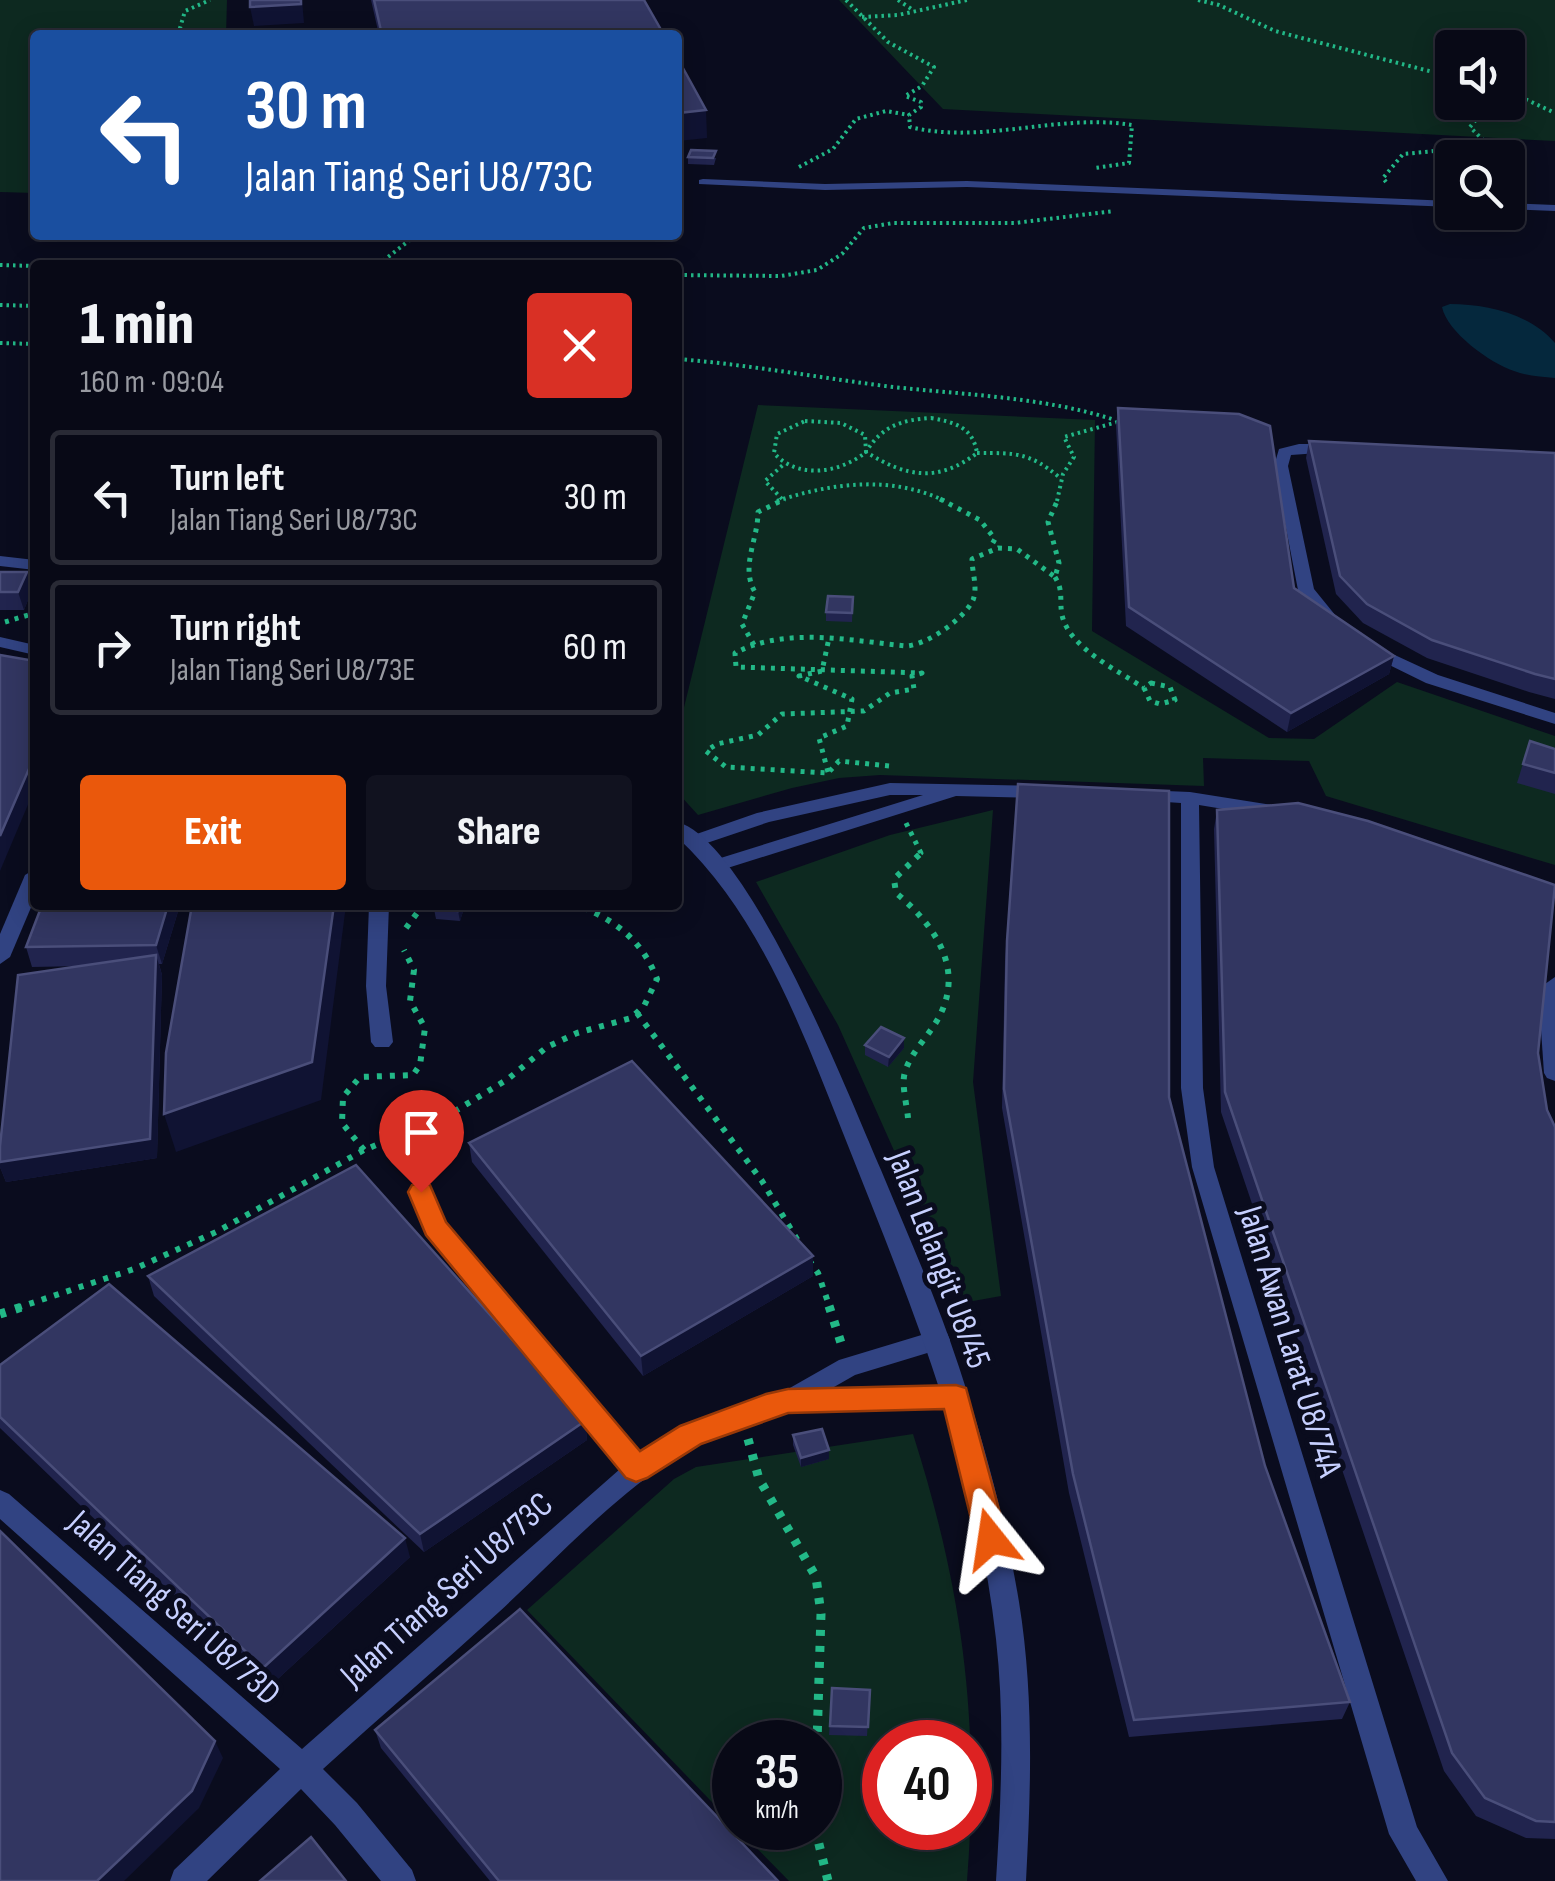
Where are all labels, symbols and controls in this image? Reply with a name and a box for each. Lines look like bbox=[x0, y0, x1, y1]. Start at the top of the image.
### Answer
map controls bbox=[1435, 30, 1525, 230]
button: sound bbox=[1435, 30, 1525, 120]
text: 30 m bbox=[245, 65, 367, 149]
icon: left bbox=[80, 70, 210, 200]
button: search bbox=[1435, 140, 1525, 230]
text: Jalan Tiang Seri U8/73C bbox=[245, 150, 593, 205]
text: 1 min bbox=[80, 289, 194, 361]
button: close bbox=[527, 293, 632, 398]
text: 160 m · 09:04 bbox=[80, 363, 224, 402]
text: Turn left bbox=[170, 456, 284, 501]
icon: left bbox=[85, 470, 140, 525]
text: 30 m bbox=[564, 475, 627, 520]
text: Jalan Tiang Seri U8/73C bbox=[170, 501, 418, 540]
text: Turn right bbox=[170, 606, 301, 651]
icon: right bbox=[85, 620, 140, 675]
text: 60 m bbox=[563, 625, 627, 670]
text: Jalan Tiang Seri U8/73E bbox=[170, 651, 415, 690]
button: Exit bbox=[80, 775, 346, 890]
button: Share bbox=[366, 775, 632, 890]
pin bbox=[379, 1090, 464, 1193]
icon: arrive bbox=[394, 1105, 449, 1160]
street label: Jalan Lelangit U8/45 bbox=[877, 1144, 1000, 1375]
street label: Jalan Awan Larat U8/74A bbox=[1228, 1200, 1351, 1483]
street label: Jalan Tiang Seri U8/73C bbox=[331, 1483, 562, 1697]
position arrow bbox=[939, 1487, 1043, 1591]
street label: Jalan Tiang Seri U8/73D bbox=[58, 1501, 289, 1715]
speed limit sign: 40 bbox=[862, 1720, 992, 1850]
text: 35 bbox=[755, 1743, 799, 1803]
text: km/h bbox=[755, 1795, 799, 1826]

